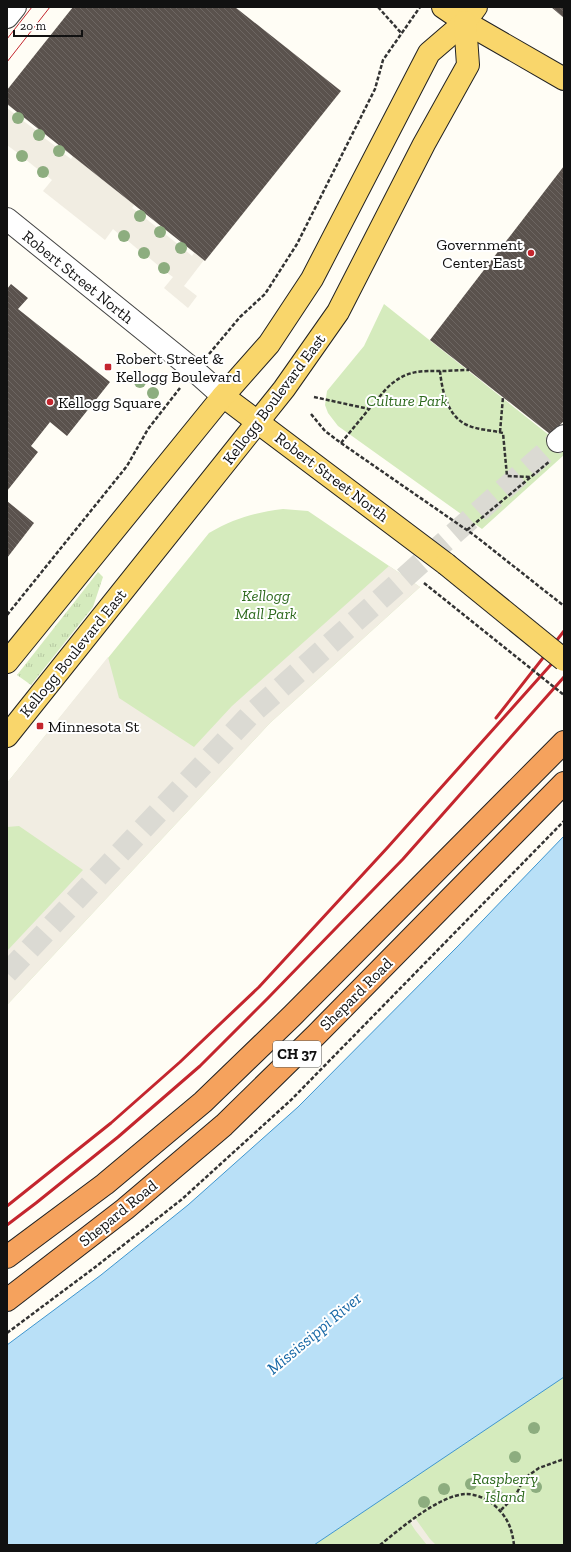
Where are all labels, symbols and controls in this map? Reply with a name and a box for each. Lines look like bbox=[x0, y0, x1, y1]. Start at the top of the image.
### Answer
scale bar bbox=[14, 12, 82, 38]
text: 20 m bbox=[20, 19, 47, 33]
street label: Robert Street North bbox=[19, 226, 137, 328]
place label: Government Center East bbox=[436, 235, 523, 272]
marker: Government Center East bbox=[526, 248, 536, 258]
street label: Kellogg Boulevard East bbox=[219, 330, 329, 468]
place label: Robert Street & Kellogg Boulevard bbox=[116, 349, 241, 386]
marker: Robert Street & Kellogg Boulevard bbox=[103, 362, 113, 372]
park label: Culture Park bbox=[366, 391, 448, 410]
place label: Kellogg Square bbox=[58, 393, 161, 412]
marker: Kellogg Square bbox=[45, 397, 55, 407]
street label: Robert Street North bbox=[271, 428, 393, 526]
street label: Kellogg Boulevard East bbox=[16, 585, 130, 721]
park label: Kellogg Mall Park bbox=[235, 586, 297, 623]
place label: Minnesota St bbox=[48, 717, 139, 736]
marker: Minnesota St bbox=[35, 721, 45, 731]
street label: Shepard Road bbox=[316, 954, 396, 1034]
road number: CH 37 bbox=[273, 1041, 321, 1067]
street label: Shepard Road bbox=[75, 1176, 161, 1250]
water label: Mississippi River bbox=[263, 1288, 365, 1378]
park label: Raspberry Island bbox=[472, 1469, 539, 1506]

